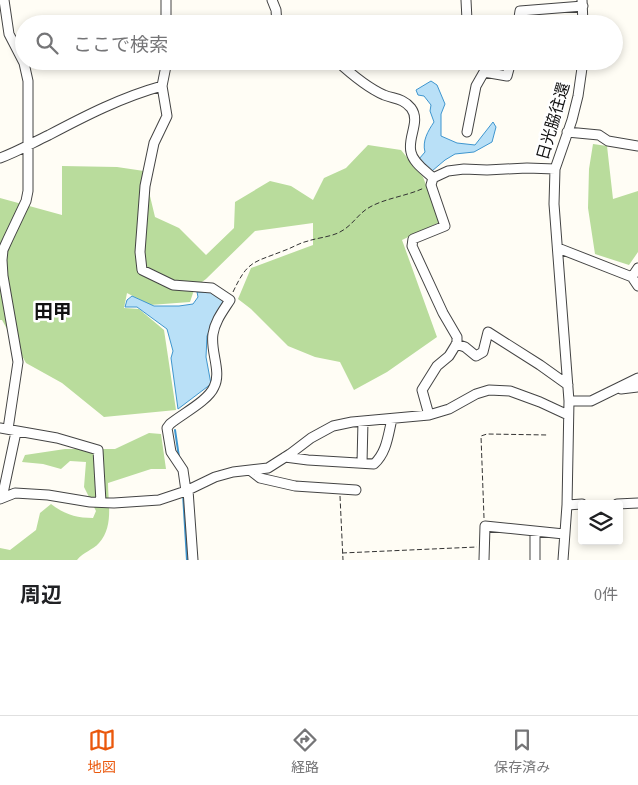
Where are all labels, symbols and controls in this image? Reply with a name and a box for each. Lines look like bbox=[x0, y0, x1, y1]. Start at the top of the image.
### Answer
search box bbox=[15, 15, 623, 70]
icon: search bbox=[33, 29, 61, 57]
text: ここで検索 bbox=[73, 34, 168, 55]
street label: 日光脇往還 bbox=[534, 80, 572, 162]
district label: 田甲 bbox=[34, 301, 72, 322]
map controls bbox=[578, 500, 623, 545]
button: layers bbox=[578, 500, 623, 545]
text: 周辺 bbox=[20, 583, 62, 607]
text: 0件 bbox=[594, 586, 618, 603]
tab: 地図 bbox=[88, 726, 116, 776]
tab: 経路 bbox=[291, 726, 319, 776]
tab: 保存済み bbox=[494, 726, 550, 776]

